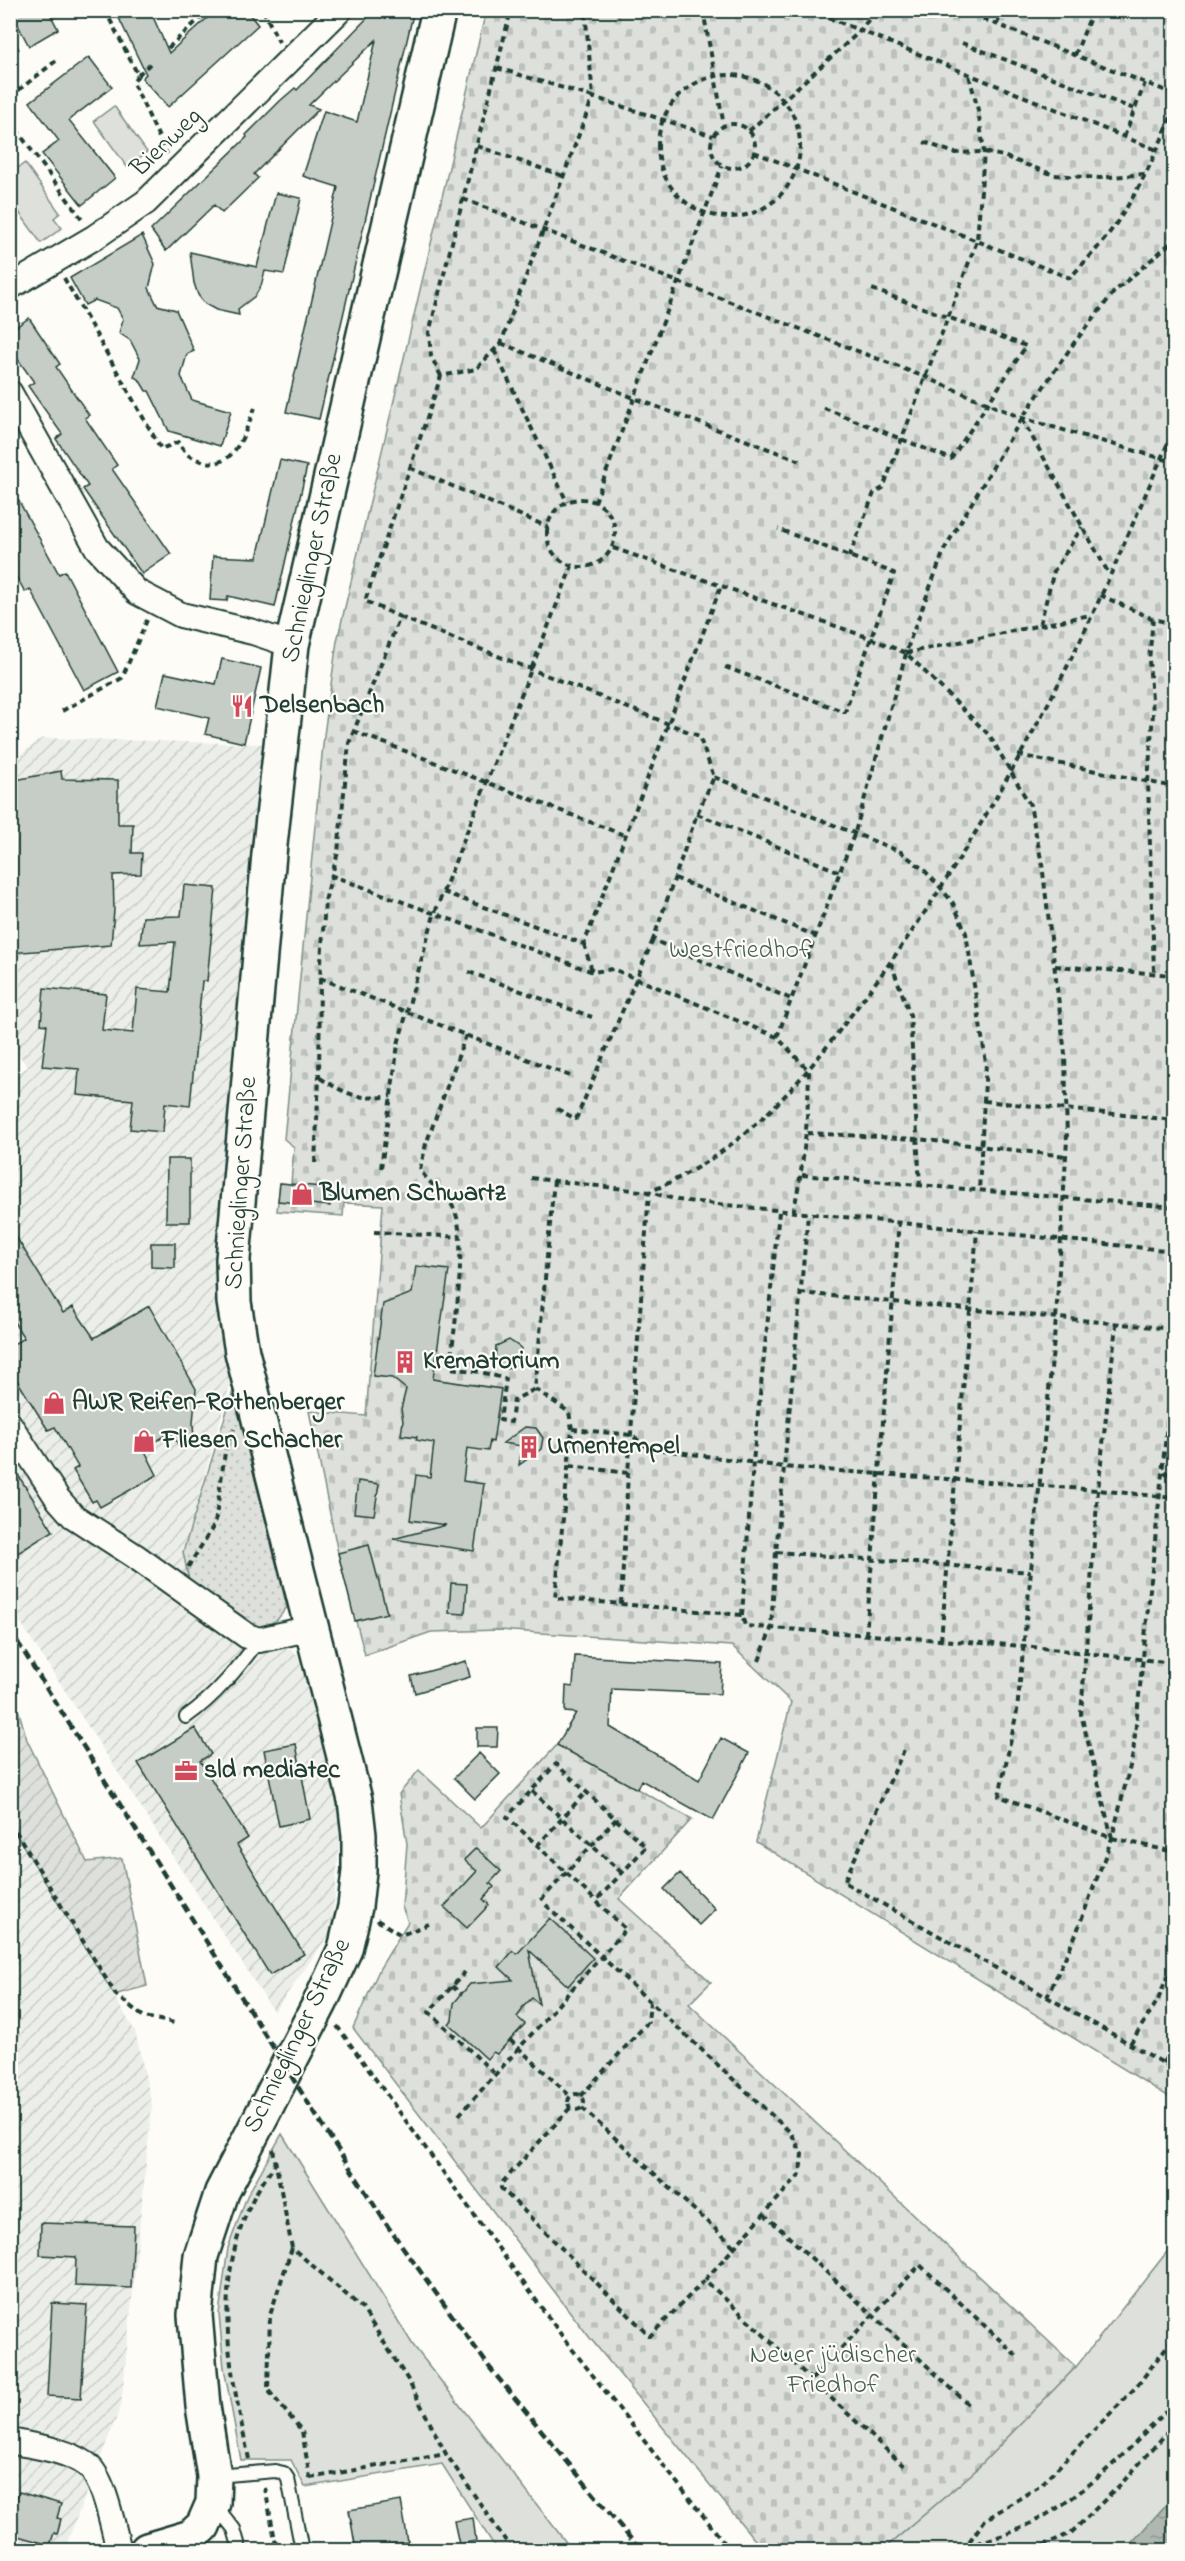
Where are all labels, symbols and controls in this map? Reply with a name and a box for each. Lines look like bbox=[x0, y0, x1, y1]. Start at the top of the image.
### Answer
street label: Bienweg bbox=[122, 99, 212, 188]
street label: Schnieglinger Straße bbox=[272, 450, 354, 666]
place label: Delsenbach bbox=[259, 687, 384, 725]
restaurant icon: Delsenbach bbox=[229, 693, 255, 719]
park label: Westfriedhof bbox=[669, 932, 812, 970]
street label: Schnieglinger Straße bbox=[216, 1075, 268, 1291]
place label: Blumen Schwartz bbox=[319, 1175, 507, 1213]
shop icon: Blumen Schwartz bbox=[289, 1181, 315, 1207]
place label: Krematorium bbox=[423, 1343, 560, 1381]
building icon: Krematorium bbox=[392, 1349, 418, 1375]
place label: AWR Reifen-Rothenberger bbox=[72, 1384, 345, 1423]
shop icon: AWR Reifen-Rothenberger bbox=[41, 1390, 67, 1416]
place label: Fliesen Schacher bbox=[160, 1422, 343, 1460]
shop icon: Fliesen Schacher bbox=[131, 1428, 157, 1454]
place label: Urnentempel bbox=[547, 1428, 680, 1466]
building icon: Urnentempel bbox=[516, 1434, 542, 1460]
place label: sld mediatec bbox=[204, 1752, 341, 1790]
office icon: sld mediatec bbox=[173, 1758, 199, 1784]
street label: Schnieglinger Straße bbox=[234, 1932, 362, 2140]
park label: Neuer jüdischer Friedhof bbox=[750, 2337, 917, 2405]

